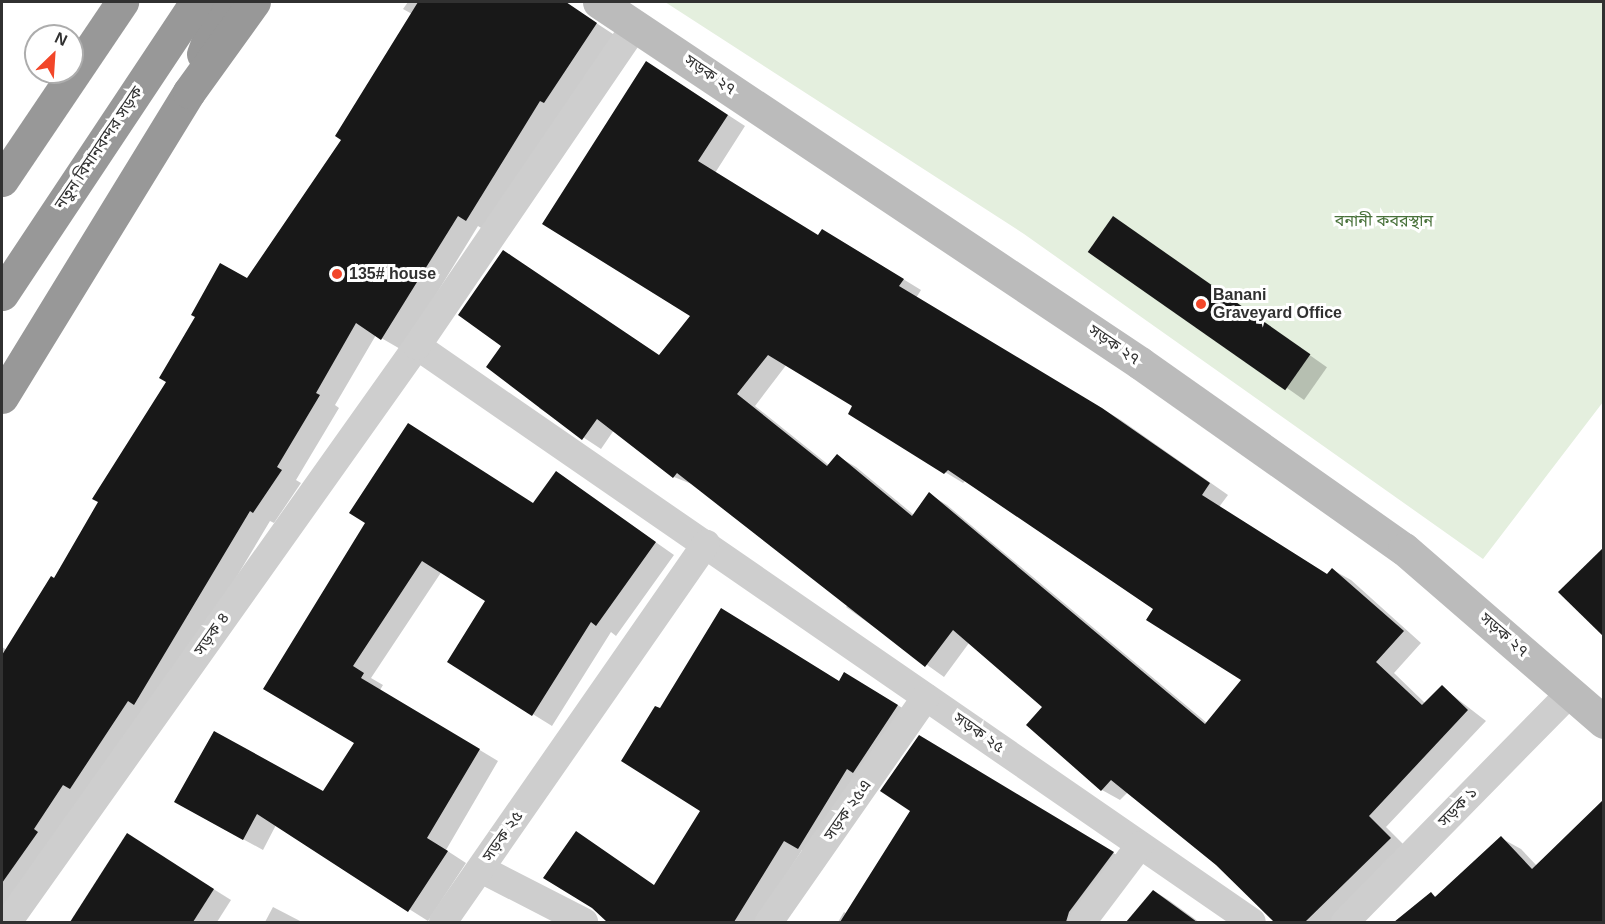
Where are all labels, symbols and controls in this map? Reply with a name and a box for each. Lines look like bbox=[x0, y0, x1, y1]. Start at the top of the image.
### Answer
north arrow bbox=[24, 24, 84, 84]
text: N bbox=[52, 29, 70, 49]
street label: সড়ক ২৭ bbox=[681, 51, 739, 99]
street label: নতুন বিমানবন্দর সড়ক bbox=[51, 83, 147, 213]
park label: বনানী কবরস্থান bbox=[1335, 211, 1433, 231]
place label: 135# house bbox=[349, 264, 436, 284]
marker: 135# house bbox=[330, 267, 344, 281]
place label: Banani Graveyard Office bbox=[1213, 285, 1342, 323]
marker: Banani Graveyard Office bbox=[1194, 297, 1208, 311]
street label: সড়ক ২৭ bbox=[1085, 321, 1143, 369]
street label: সড়ক ৪ bbox=[190, 609, 234, 659]
street label: সড়ক ২৭ bbox=[1476, 609, 1532, 661]
street label: সড়ক ২৫ bbox=[950, 709, 1008, 757]
street label: সড়ক ২৫এ bbox=[820, 776, 876, 844]
street label: সড়ক ১ bbox=[1434, 783, 1482, 831]
street label: সড়ক ২৫ bbox=[479, 807, 527, 865]

